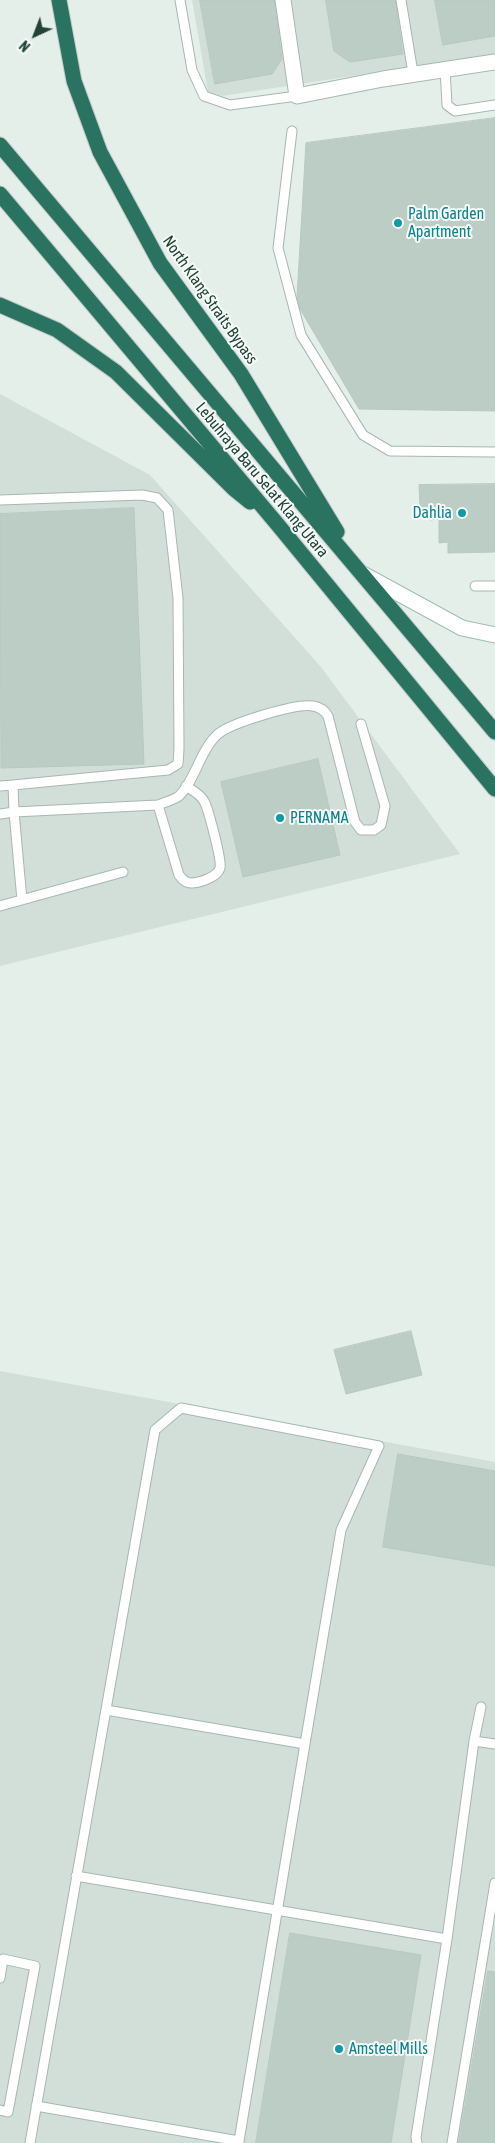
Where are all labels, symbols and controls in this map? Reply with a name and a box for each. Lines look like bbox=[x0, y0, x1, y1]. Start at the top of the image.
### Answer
north arrow bbox=[10, 10, 60, 60]
text: N bbox=[16, 37, 33, 55]
place label: Palm Garden Apartment bbox=[408, 204, 484, 242]
marker: Palm Garden Apartment bbox=[392, 217, 404, 229]
street label: North Klang Straits Bypass bbox=[158, 232, 262, 368]
street label: Lebuhraya Baru Selat Klang Utara bbox=[192, 399, 332, 561]
place label: Dahlia bbox=[412, 503, 452, 523]
marker: Dahlia bbox=[456, 507, 468, 519]
place label: PERNAMA bbox=[290, 808, 348, 828]
marker: PERNAMA bbox=[274, 812, 286, 824]
place label: Amsteel Mills bbox=[349, 2039, 428, 2059]
marker: Amsteel Mills bbox=[333, 2043, 345, 2055]

